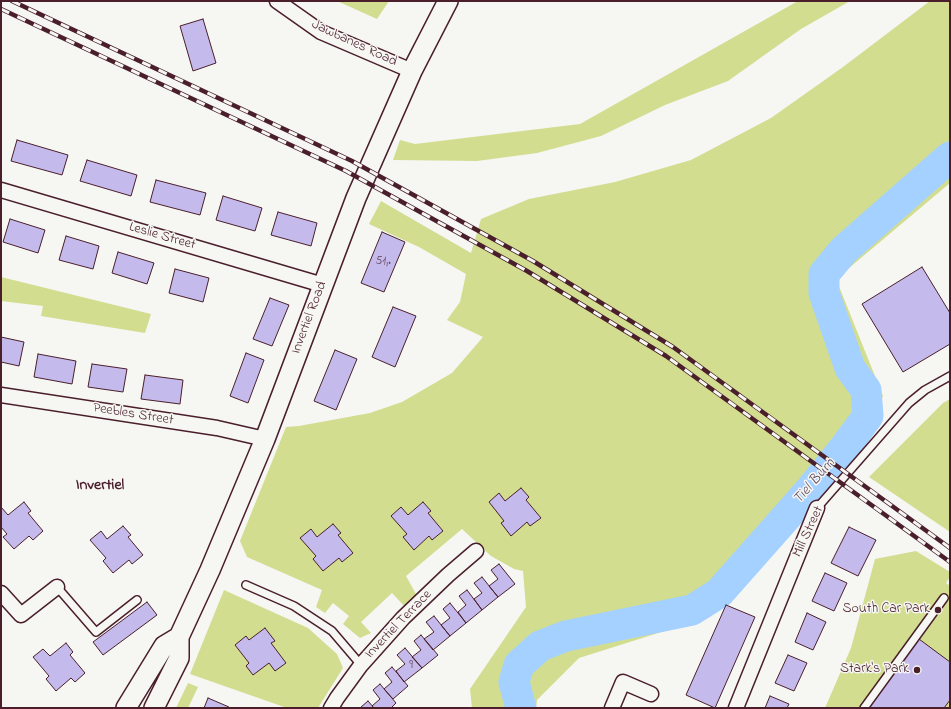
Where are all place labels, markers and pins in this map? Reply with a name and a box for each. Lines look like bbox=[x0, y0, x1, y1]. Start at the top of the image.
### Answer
place label: South Car Park bbox=[843, 602, 930, 618]
marker: South Car Park bbox=[933, 605, 943, 615]
place label: Stark's Park bbox=[840, 662, 909, 678]
marker: Stark's Park bbox=[912, 665, 922, 675]

